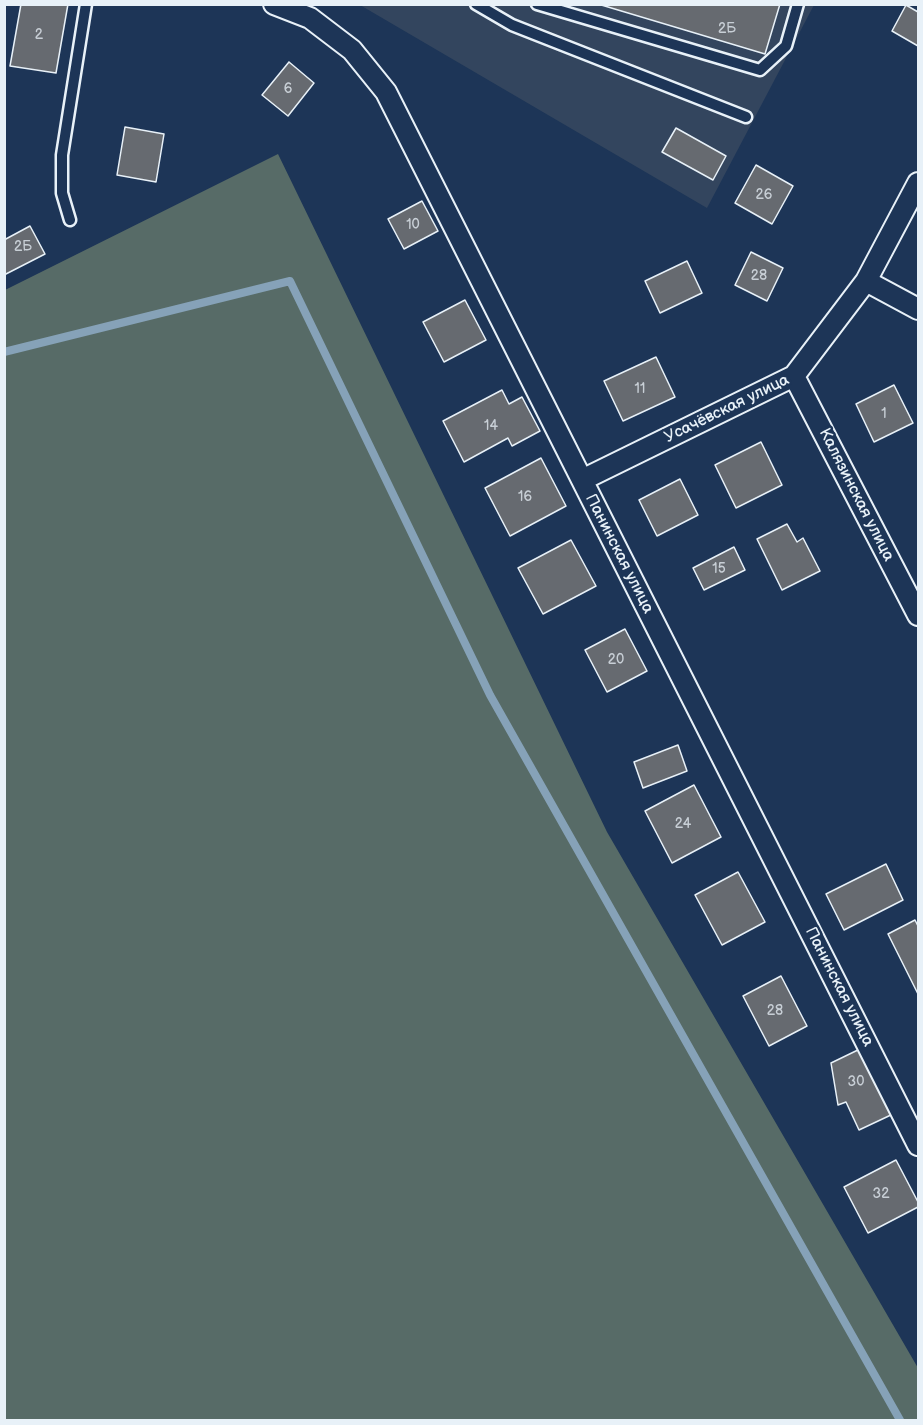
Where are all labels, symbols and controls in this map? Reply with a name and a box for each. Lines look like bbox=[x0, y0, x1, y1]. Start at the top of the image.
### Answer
house number: 2Б bbox=[718, 21, 736, 37]
house number: 2 bbox=[35, 27, 43, 43]
house number: 6 bbox=[284, 81, 292, 97]
house number: 26 bbox=[756, 187, 772, 203]
house number: 10 bbox=[406, 217, 420, 233]
house number: 2Б bbox=[14, 239, 32, 255]
house number: 28 bbox=[751, 268, 767, 284]
street label: Усачёвская улица bbox=[662, 371, 792, 447]
house number: 11 bbox=[635, 381, 645, 397]
house number: 1 bbox=[881, 406, 887, 422]
house number: 14 bbox=[484, 418, 498, 434]
street label: Калязинская улица bbox=[814, 425, 898, 565]
house number: 16 bbox=[518, 489, 532, 505]
street label: Панинская улица bbox=[581, 491, 657, 617]
house number: 15 bbox=[712, 561, 726, 577]
house number: 20 bbox=[608, 652, 624, 668]
house number: 24 bbox=[675, 816, 691, 832]
street label: Панинская улица bbox=[801, 924, 877, 1050]
house number: 28 bbox=[767, 1003, 783, 1019]
house number: 30 bbox=[848, 1074, 864, 1090]
house number: 32 bbox=[873, 1186, 889, 1202]

